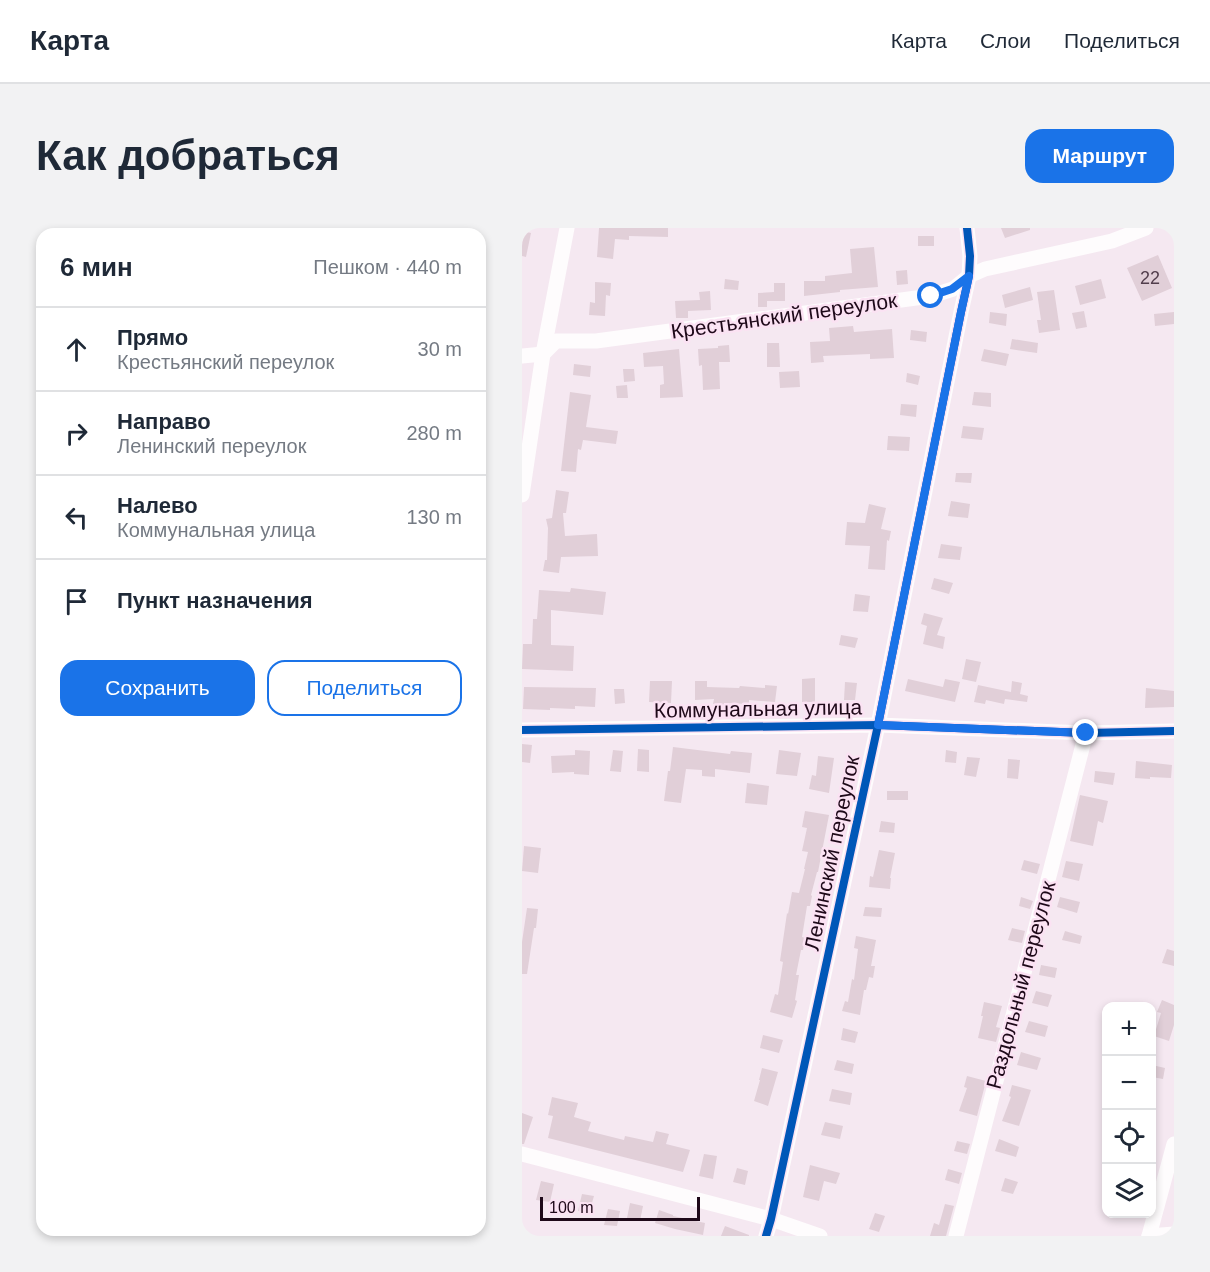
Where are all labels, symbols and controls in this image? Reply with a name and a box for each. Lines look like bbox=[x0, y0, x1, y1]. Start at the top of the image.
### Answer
text: Карта bbox=[30, 25, 109, 56]
text: Карта bbox=[891, 29, 947, 52]
text: Слои bbox=[980, 29, 1031, 52]
text: Поделиться bbox=[1064, 29, 1180, 52]
button: Маршрут bbox=[1025, 129, 1174, 183]
text: Как добраться bbox=[36, 132, 340, 179]
text: 6 мин bbox=[60, 252, 133, 282]
text: Пешком · 440 m bbox=[313, 256, 462, 278]
house number: 22 bbox=[1140, 268, 1160, 288]
route start bbox=[917, 282, 943, 308]
street label: Крестьянский переулок bbox=[669, 288, 899, 343]
text: Прямо bbox=[117, 325, 188, 350]
icon: ahead bbox=[60, 333, 93, 366]
text: 30 m bbox=[418, 338, 462, 360]
text: Крестьянский переулок bbox=[117, 351, 334, 373]
text: Направо bbox=[117, 409, 211, 434]
icon: right bbox=[60, 417, 93, 450]
text: 280 m bbox=[406, 422, 462, 444]
text: Ленинский переулок bbox=[117, 435, 306, 457]
text: Налево bbox=[117, 493, 198, 518]
icon: left bbox=[60, 501, 93, 534]
text: 130 m bbox=[406, 506, 462, 528]
text: Коммунальная улица bbox=[117, 519, 315, 541]
icon: arrive bbox=[60, 585, 93, 618]
text: Пункт назначения bbox=[117, 588, 313, 613]
button: Сохранить bbox=[60, 660, 255, 716]
button: Поделиться bbox=[267, 660, 462, 716]
street label: Коммунальная улица bbox=[654, 695, 863, 722]
route end bbox=[1072, 719, 1098, 745]
street label: Ленинский переулок bbox=[800, 752, 864, 953]
street label: Раздольный переулок bbox=[982, 878, 1060, 1091]
map controls bbox=[1102, 1002, 1156, 1218]
button: + bbox=[1102, 1002, 1156, 1056]
button: − bbox=[1102, 1056, 1156, 1110]
button: locate bbox=[1102, 1110, 1156, 1164]
button: layers bbox=[1102, 1164, 1156, 1218]
scale bar bbox=[540, 1194, 700, 1222]
text: 100 m bbox=[549, 1199, 593, 1216]

